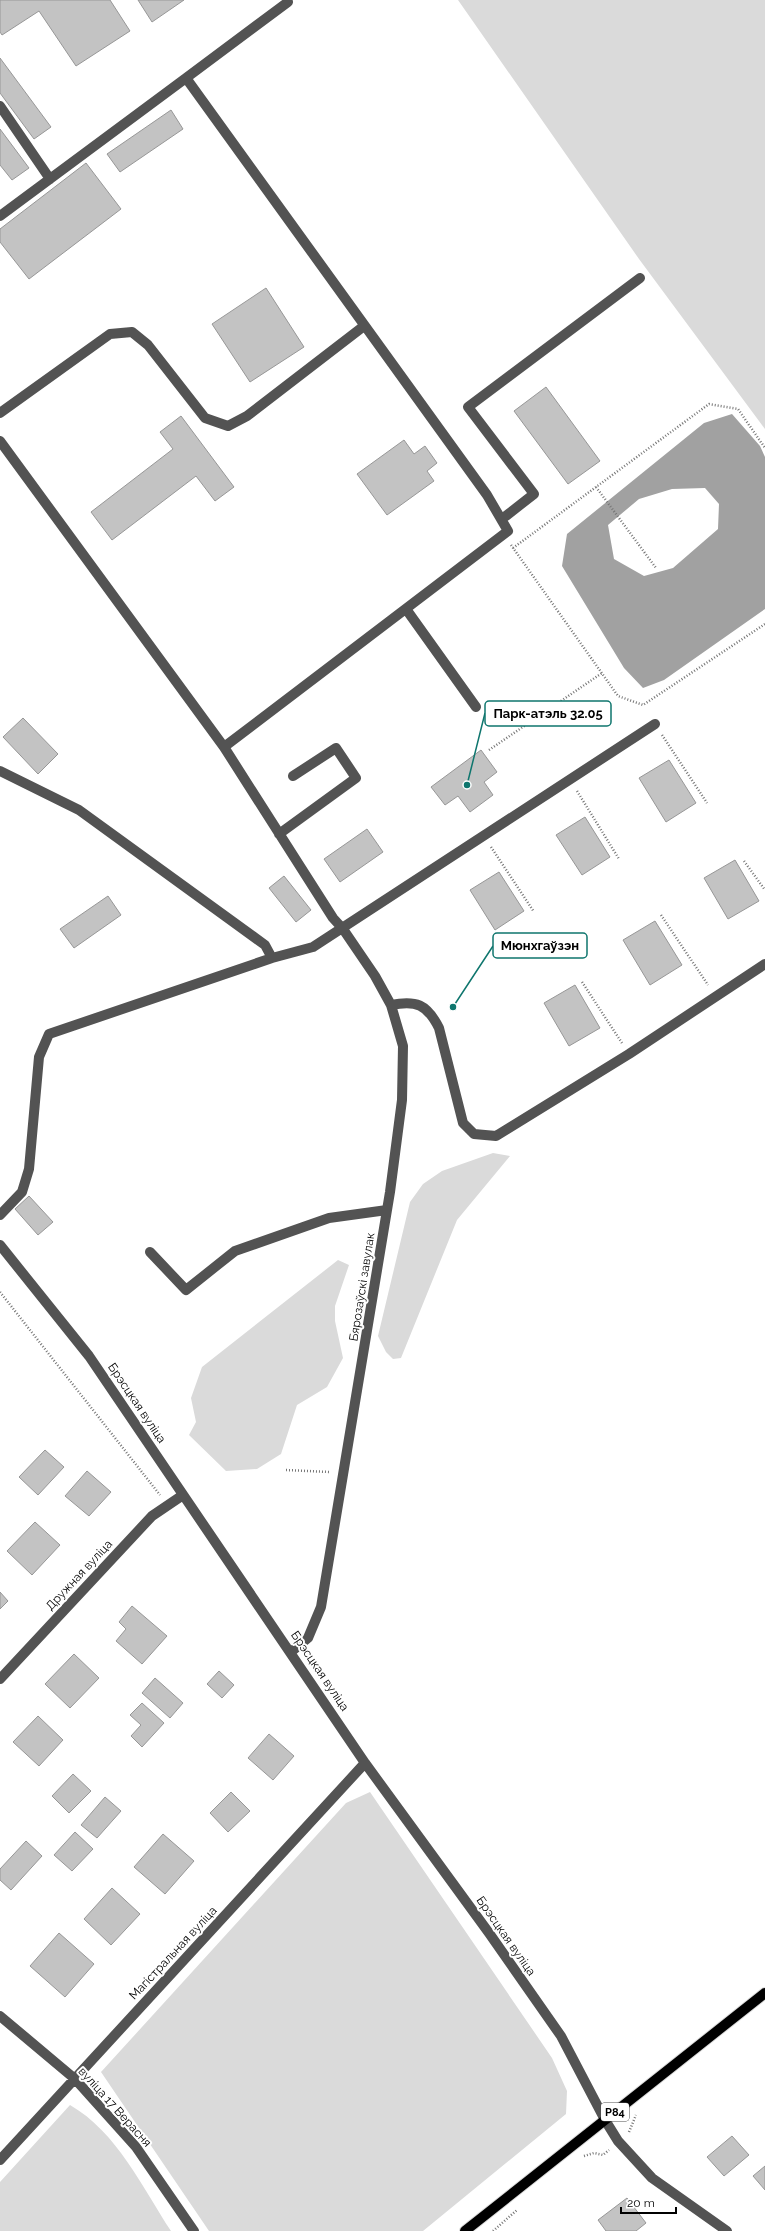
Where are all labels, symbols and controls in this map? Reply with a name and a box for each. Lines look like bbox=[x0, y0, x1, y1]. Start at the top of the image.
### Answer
callout: Парк-атэль 32.05 bbox=[485, 701, 611, 726]
text: Парк-атэль 32.05 bbox=[493, 706, 603, 721]
callout: Мюнхгаўзэн bbox=[493, 933, 587, 958]
text: Мюнхгаўзэн bbox=[501, 938, 579, 953]
street label: Бярозаўскі завулак bbox=[347, 1232, 377, 1342]
street label: Брэсцкая вуліца bbox=[105, 1360, 169, 1446]
street label: Дружная вуліца bbox=[43, 1537, 115, 1613]
street label: Брэсцкая вуліца bbox=[288, 1628, 352, 1714]
street label: Брэсцкая вуліца bbox=[473, 1894, 539, 1978]
street label: Магістральная вуліца bbox=[126, 1904, 220, 2002]
street label: вуліца 17 Верасня bbox=[76, 2064, 154, 2150]
road number: Р84 bbox=[601, 2103, 629, 2121]
scale bar bbox=[621, 2189, 676, 2215]
text: 20 m bbox=[627, 2196, 655, 2210]

